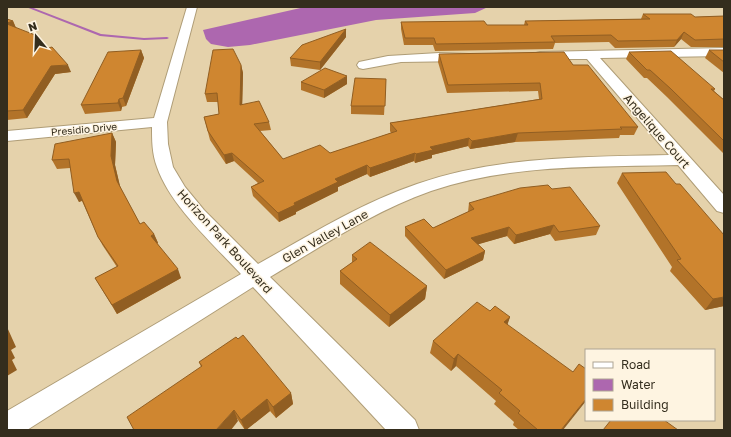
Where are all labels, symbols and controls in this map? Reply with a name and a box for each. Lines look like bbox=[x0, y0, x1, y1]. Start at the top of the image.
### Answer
north arrow bbox=[16, 16, 56, 56]
text: N bbox=[27, 19, 39, 34]
street label: Angelique Court bbox=[621, 91, 694, 171]
street label: Presidio Drive bbox=[50, 120, 118, 138]
street label: Horizon Park Boulevard bbox=[174, 186, 276, 296]
street label: Glen Valley Lane bbox=[280, 206, 371, 266]
legend bbox=[585, 349, 715, 421]
text: Road bbox=[621, 357, 650, 372]
text: Water bbox=[621, 377, 655, 392]
text: Building bbox=[621, 397, 669, 412]

